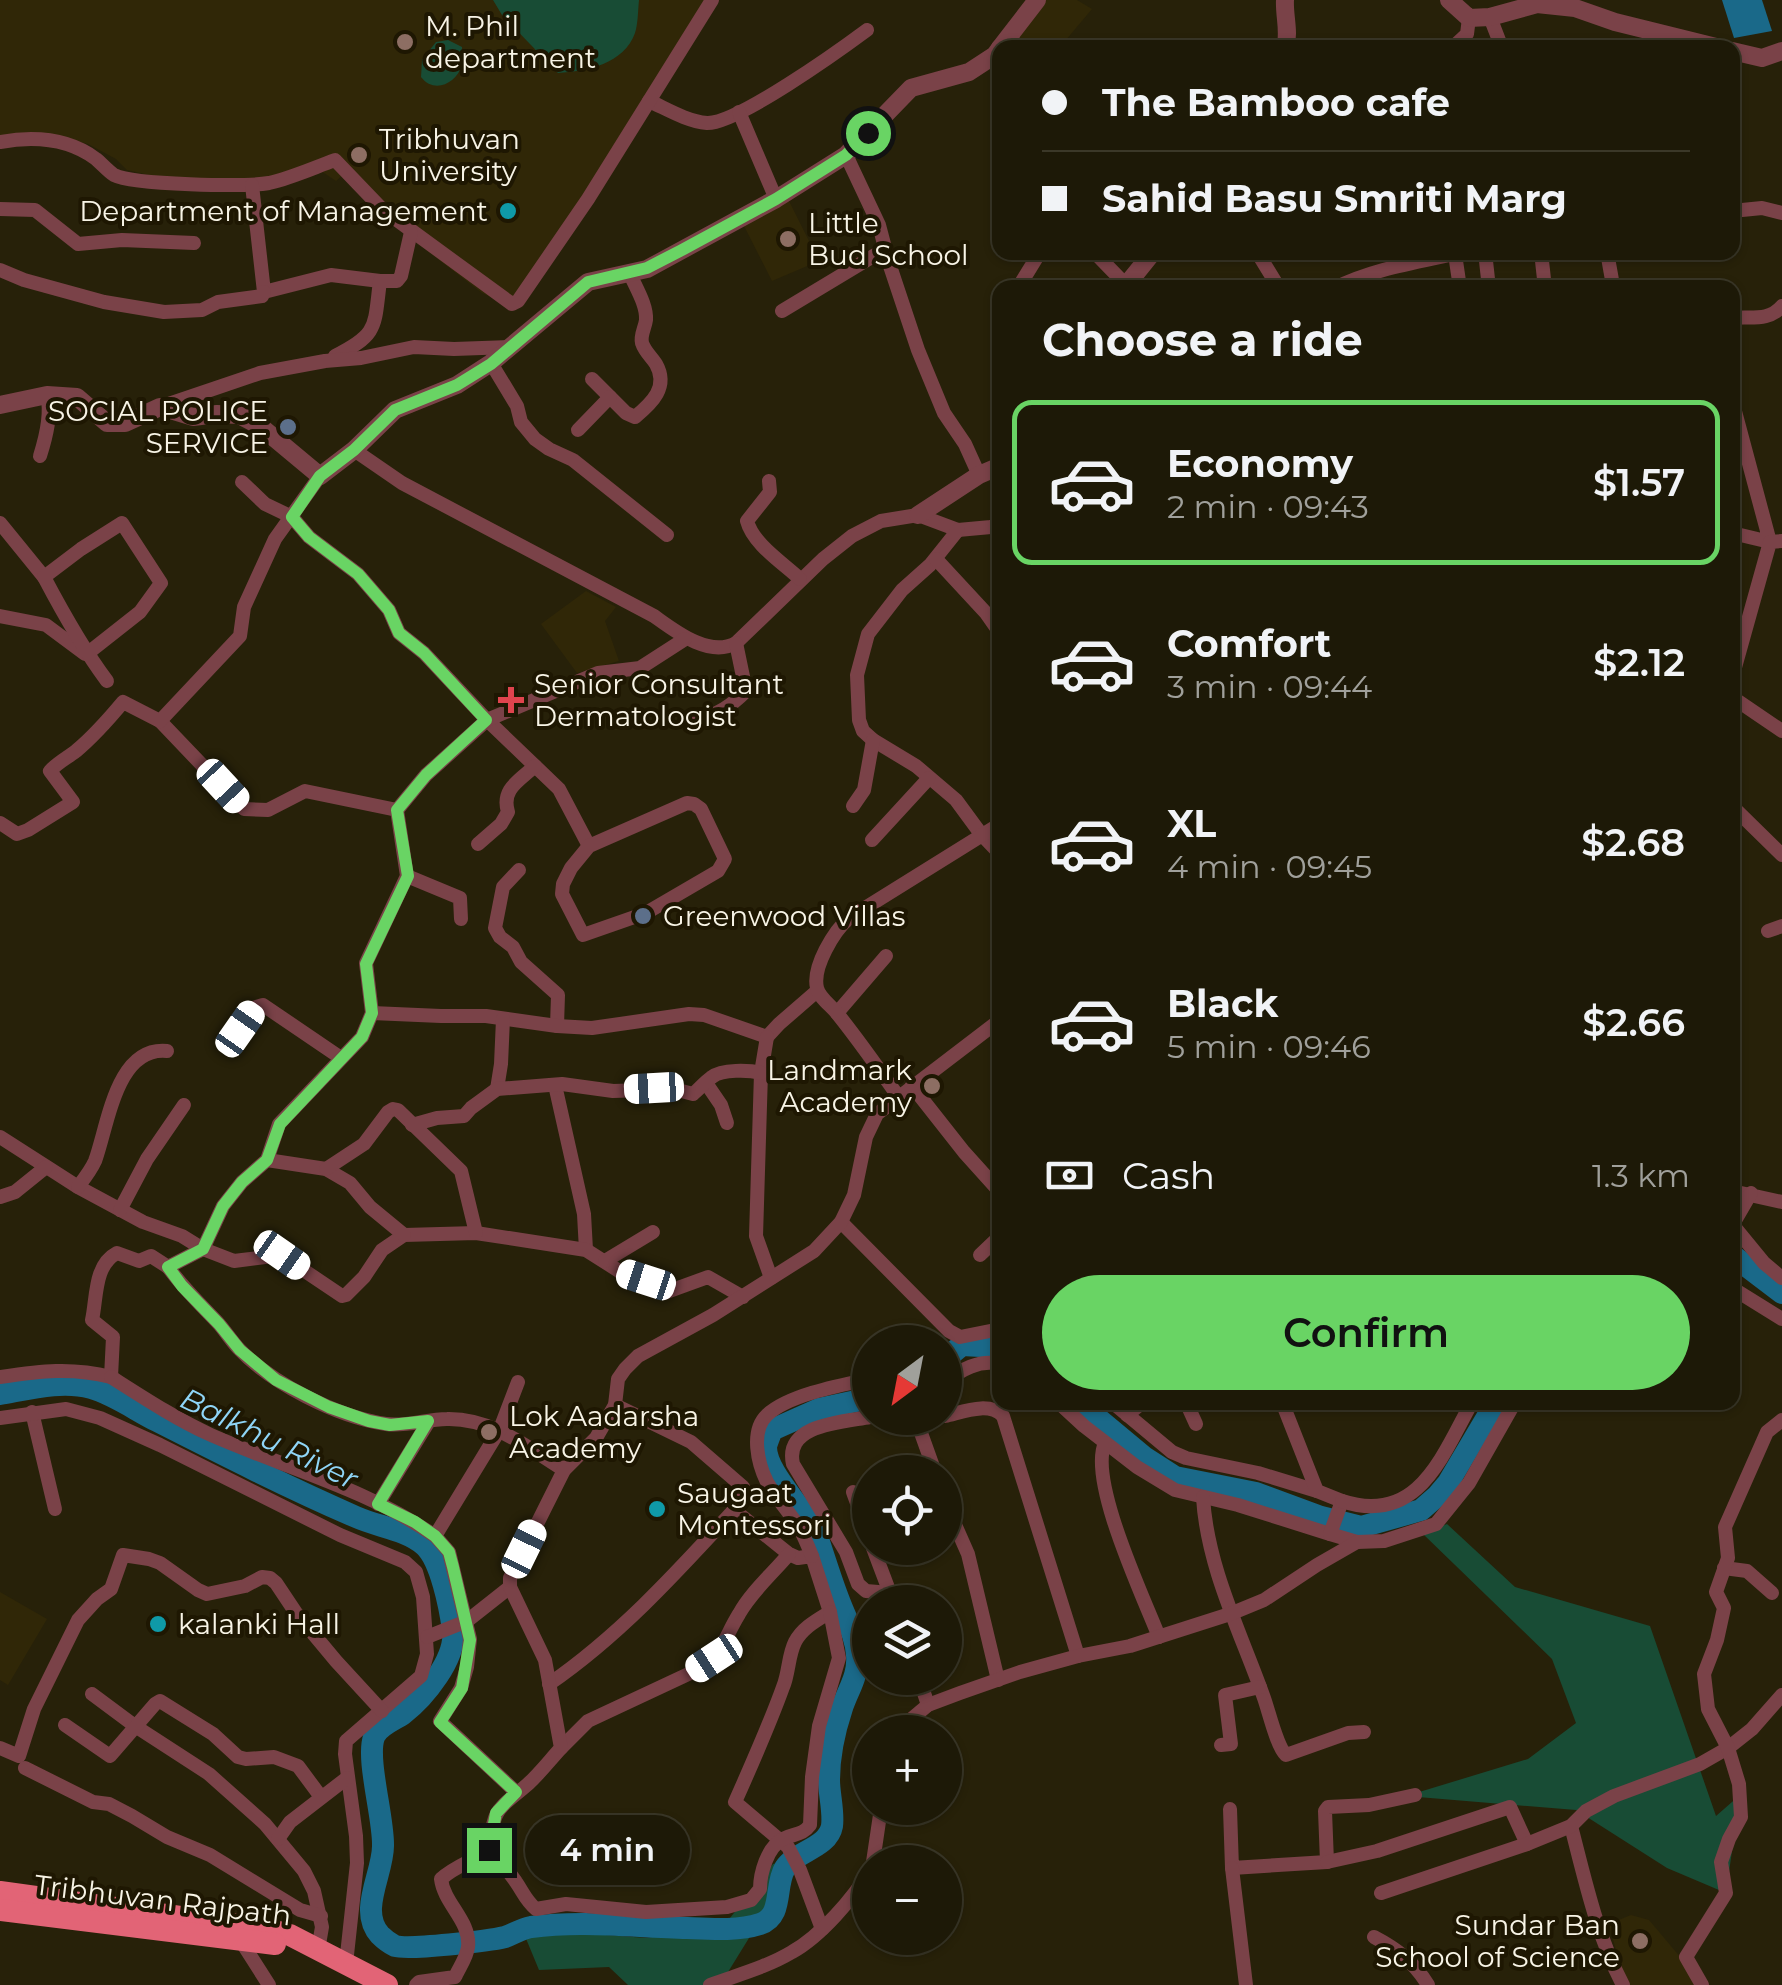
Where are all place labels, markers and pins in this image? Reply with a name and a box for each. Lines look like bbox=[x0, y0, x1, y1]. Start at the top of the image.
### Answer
place label: M. Phil department bbox=[425, 9, 596, 75]
marker: M. Phil department bbox=[394, 31, 416, 53]
place label: Tribhuvan University bbox=[379, 122, 520, 188]
marker: Tribhuvan University bbox=[348, 144, 370, 166]
place label: Department of Management bbox=[79, 194, 488, 228]
marker: Department of Management bbox=[497, 200, 519, 222]
place label: Little Bud School bbox=[808, 206, 969, 272]
marker: Little Bud School bbox=[777, 228, 799, 250]
place label: SOCIAL POLICE SERVICE bbox=[48, 394, 268, 460]
marker: SOCIAL POLICE SERVICE bbox=[277, 416, 299, 438]
place label: Senior Consultant Dermatologist bbox=[534, 667, 784, 733]
marker: Senior Consultant Dermatologist bbox=[498, 687, 524, 713]
place label: Greenwood Villas bbox=[663, 899, 905, 933]
marker: Greenwood Villas bbox=[632, 905, 654, 927]
place label: Landmark Academy bbox=[767, 1053, 913, 1119]
marker: Landmark Academy bbox=[921, 1075, 943, 1097]
place label: Lok Aadarsha Academy bbox=[509, 1399, 699, 1465]
marker: Lok Aadarsha Academy bbox=[478, 1421, 500, 1443]
place label: Saugaat Montessori bbox=[677, 1476, 831, 1542]
marker: Saugaat Montessori bbox=[646, 1498, 668, 1520]
place label: kalanki Hall bbox=[178, 1607, 340, 1641]
marker: kalanki Hall bbox=[147, 1613, 169, 1635]
place label: Sundar Ban School of Science bbox=[1375, 1908, 1620, 1974]
marker: Sundar Ban School of Science bbox=[1629, 1930, 1651, 1952]

